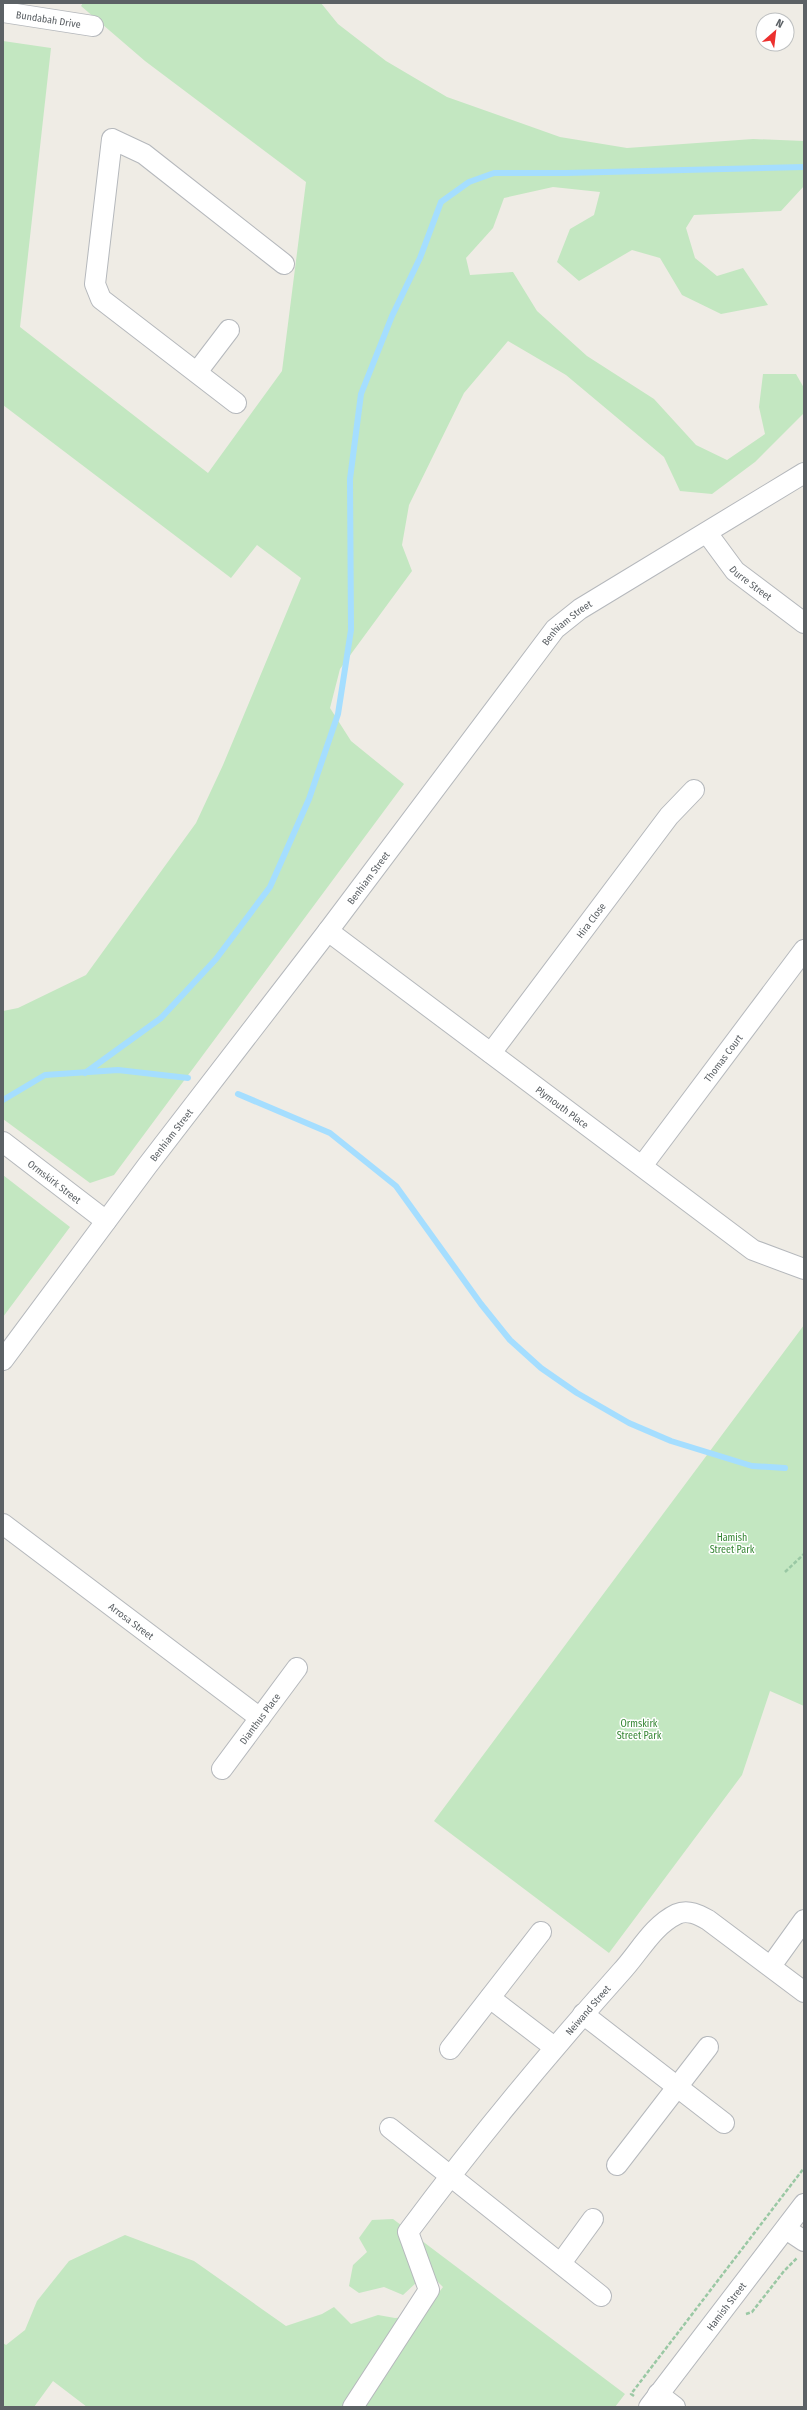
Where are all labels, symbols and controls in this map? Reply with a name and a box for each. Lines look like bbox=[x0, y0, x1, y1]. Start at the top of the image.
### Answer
street label: Bundabah Drive bbox=[15, 9, 82, 31]
north arrow bbox=[755, 12, 795, 52]
text: N bbox=[773, 16, 785, 31]
street label: Durre Street bbox=[726, 564, 774, 604]
street label: Benhiam Street bbox=[540, 598, 595, 648]
street label: Benhiam Street bbox=[345, 849, 393, 907]
street label: Hira Close bbox=[574, 901, 609, 941]
street label: Thomas Court bbox=[702, 1032, 746, 1085]
street label: Plymouth Place bbox=[533, 1084, 591, 1131]
street label: Benhiam Street bbox=[148, 1106, 196, 1164]
street label: Ormskirk Street bbox=[25, 1158, 84, 1207]
park label: Hamish Street Park bbox=[710, 1532, 755, 1556]
street label: Arrosa Street bbox=[106, 1601, 156, 1643]
street label: Dianthus Place bbox=[237, 1691, 283, 1747]
park label: Ormskirk Street Park bbox=[617, 1718, 662, 1742]
street label: Neiwand Street bbox=[563, 1982, 614, 2038]
street label: Hamish Street bbox=[705, 2279, 750, 2333]

